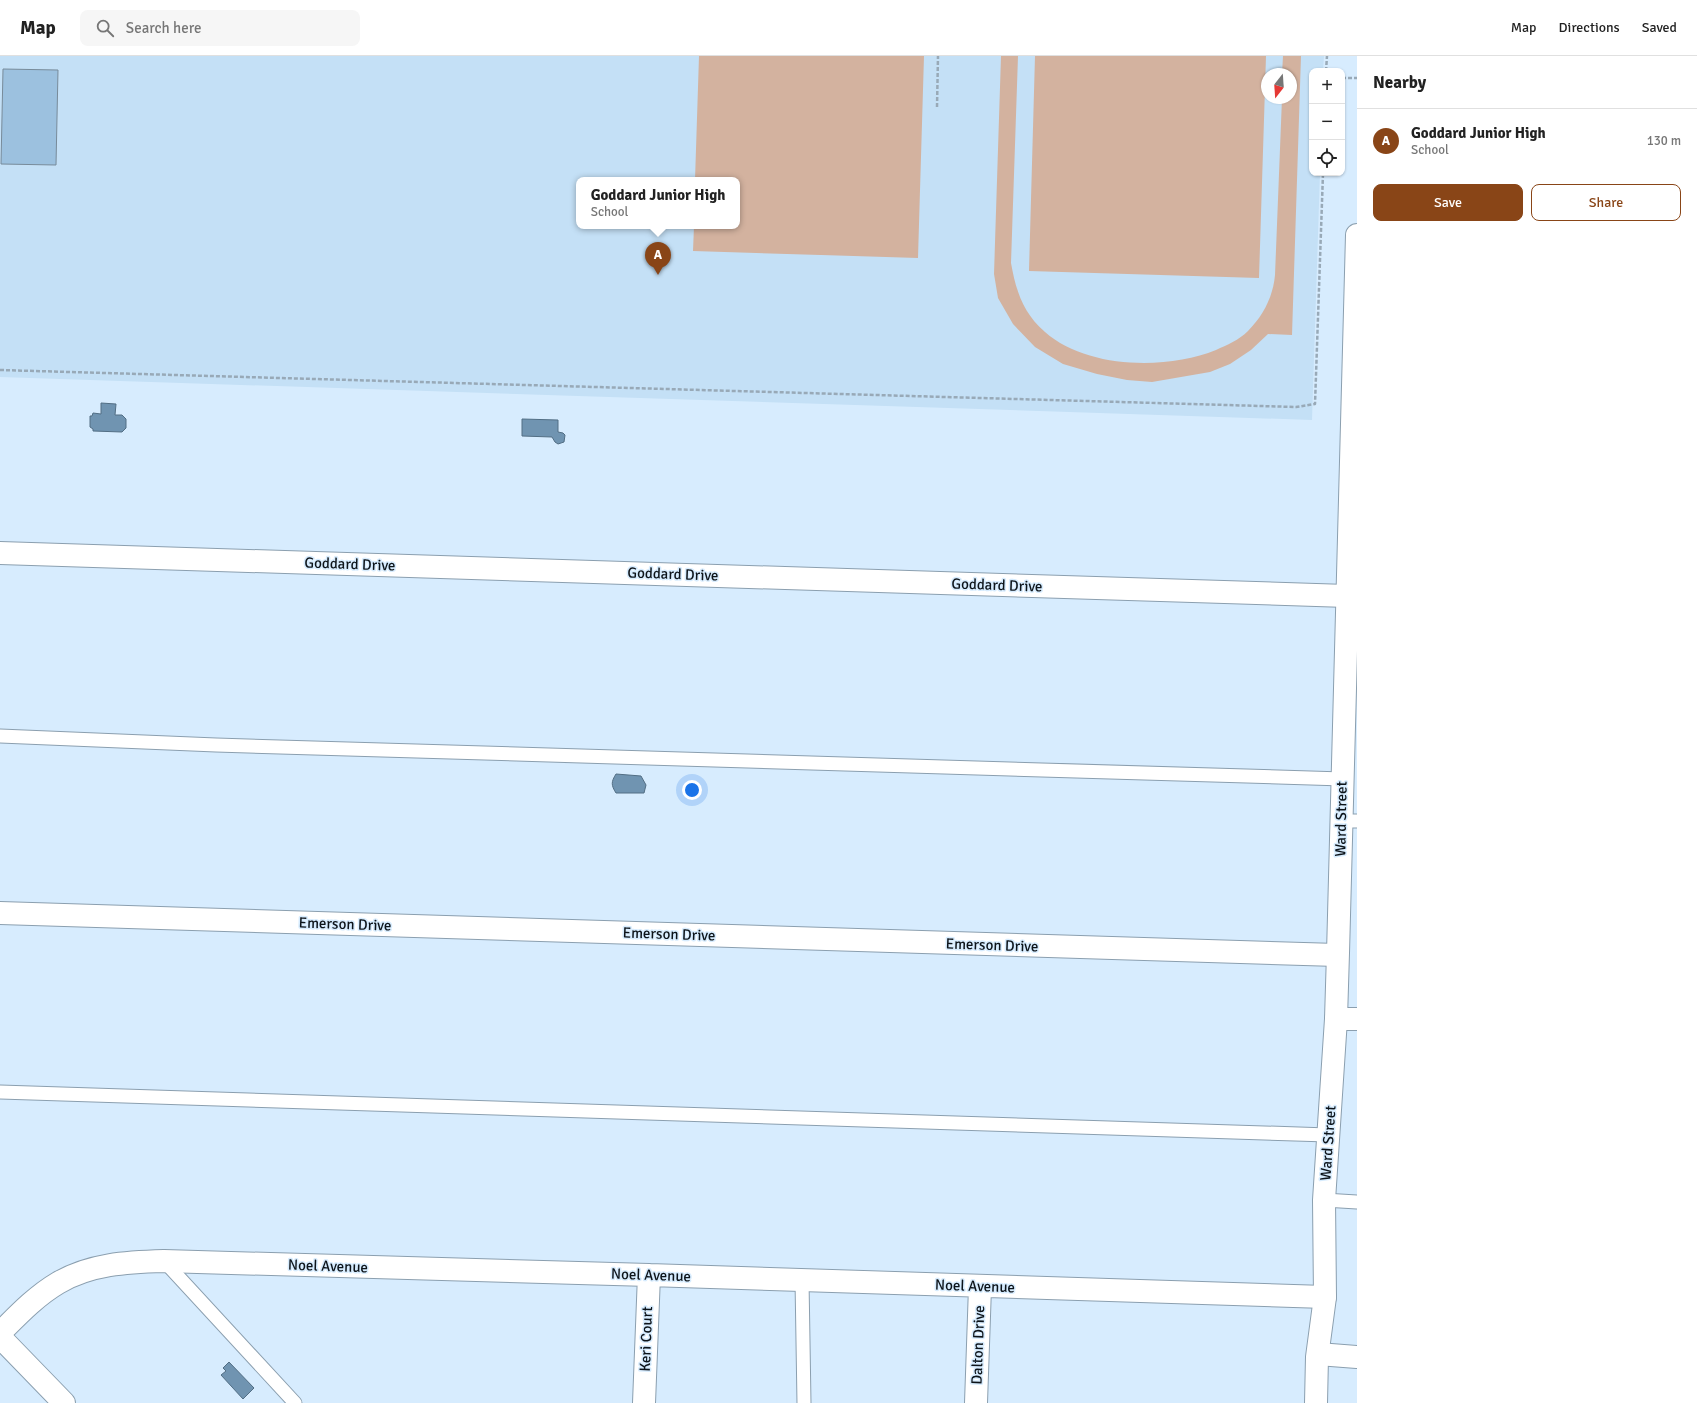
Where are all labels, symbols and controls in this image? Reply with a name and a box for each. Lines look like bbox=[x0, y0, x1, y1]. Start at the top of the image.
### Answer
search box bbox=[80, 10, 360, 46]
text: Map bbox=[20, 16, 56, 40]
icon: search bbox=[94, 17, 116, 39]
text: Search here bbox=[126, 19, 201, 37]
text: Map bbox=[1511, 19, 1537, 36]
text: Directions bbox=[1559, 19, 1620, 36]
text: Saved bbox=[1642, 19, 1677, 36]
north arrow bbox=[1261, 68, 1297, 104]
map controls bbox=[1309, 68, 1345, 176]
button: + bbox=[1309, 68, 1345, 104]
text: Nearby bbox=[1373, 72, 1426, 93]
button: − bbox=[1309, 104, 1345, 140]
text: Goddard Junior High bbox=[1411, 124, 1546, 142]
text: A bbox=[1382, 133, 1390, 149]
text: 130 m bbox=[1647, 133, 1681, 149]
button: locate bbox=[1309, 140, 1345, 176]
text: School bbox=[1411, 142, 1449, 158]
popup bbox=[576, 177, 740, 229]
button: Save bbox=[1373, 184, 1523, 221]
button: Share bbox=[1531, 184, 1681, 221]
text: Goddard Junior High bbox=[591, 186, 725, 204]
text: School bbox=[591, 204, 628, 220]
pin: A bbox=[645, 242, 671, 275]
street label: Goddard Drive bbox=[304, 553, 396, 575]
street label: Goddard Drive bbox=[627, 563, 719, 585]
street label: Goddard Drive bbox=[951, 574, 1043, 596]
your location bbox=[682, 780, 702, 800]
street label: Ward Street bbox=[1331, 781, 1351, 857]
street label: Emerson Drive bbox=[298, 913, 392, 935]
street label: Emerson Drive bbox=[622, 923, 716, 945]
street label: Emerson Drive bbox=[945, 934, 1039, 956]
street label: Ward Street bbox=[1316, 1105, 1340, 1181]
street label: Noel Avenue bbox=[288, 1256, 368, 1276]
street label: Noel Avenue bbox=[611, 1265, 691, 1285]
street label: Noel Avenue bbox=[935, 1276, 1015, 1296]
street label: Dalton Drive bbox=[968, 1305, 988, 1385]
street label: Keri Court bbox=[636, 1306, 656, 1372]

